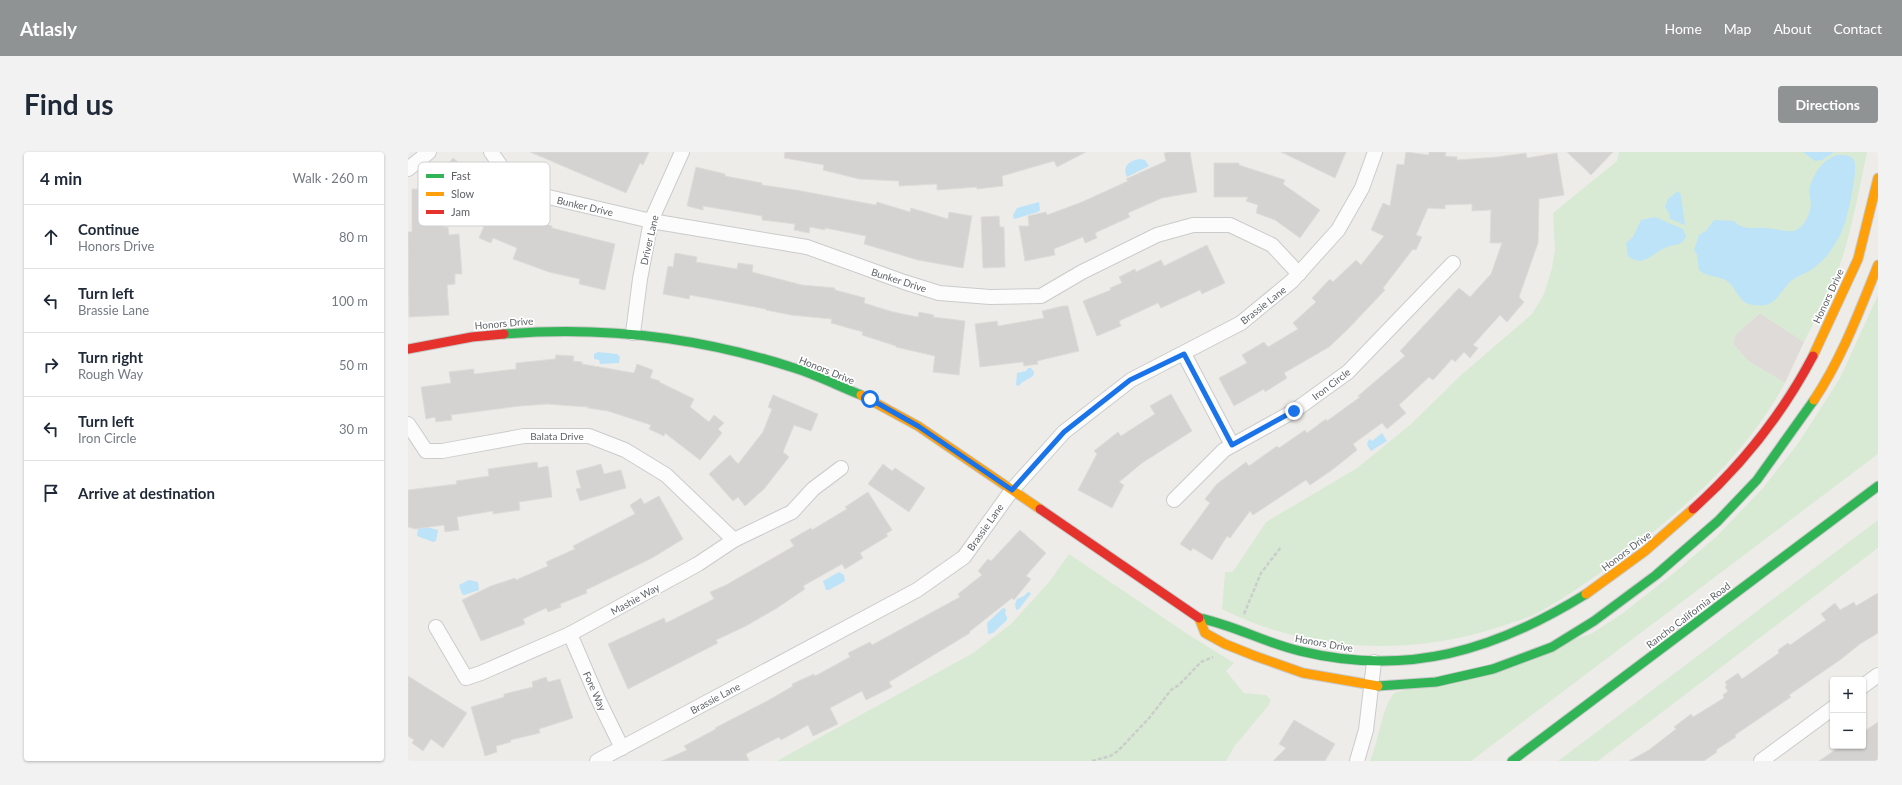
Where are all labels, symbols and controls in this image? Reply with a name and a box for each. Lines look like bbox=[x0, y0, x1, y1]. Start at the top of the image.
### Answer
text: Atlasly bbox=[20, 17, 77, 40]
text: Home bbox=[1664, 20, 1702, 37]
text: Map bbox=[1724, 20, 1751, 37]
text: About bbox=[1773, 20, 1811, 37]
text: Contact bbox=[1833, 20, 1882, 37]
button: Directions bbox=[1778, 86, 1878, 123]
text: Find us bbox=[24, 87, 114, 121]
legend bbox=[418, 162, 550, 226]
text: 4 min bbox=[40, 168, 82, 189]
text: Fast bbox=[451, 169, 471, 182]
text: Walk · 260 m bbox=[292, 170, 368, 186]
text: Slow bbox=[451, 187, 475, 200]
street label: Bunker Drive bbox=[556, 194, 614, 218]
text: Jam bbox=[451, 205, 470, 218]
street label: Driver Lane bbox=[637, 214, 661, 266]
text: Continue bbox=[78, 220, 139, 238]
icon: ahead bbox=[40, 226, 62, 248]
text: 80 m bbox=[339, 229, 368, 245]
text: Honors Drive bbox=[78, 238, 154, 254]
street label: Bunker Drive bbox=[870, 265, 928, 295]
street label: Honors Drive bbox=[1810, 267, 1846, 325]
street label: Brassie Lane bbox=[1238, 283, 1288, 327]
text: Turn left bbox=[78, 284, 134, 302]
icon: left bbox=[40, 290, 62, 312]
text: 100 m bbox=[331, 293, 368, 309]
text: Brassie Lane bbox=[78, 302, 149, 318]
street label: Honors Drive bbox=[474, 314, 534, 332]
text: Turn right bbox=[78, 348, 143, 366]
street label: Honors Drive bbox=[798, 353, 856, 387]
icon: right bbox=[40, 354, 62, 376]
text: 50 m bbox=[339, 357, 368, 373]
text: Rough Way bbox=[78, 366, 143, 382]
street label: Iron Circle bbox=[1309, 366, 1353, 402]
route start bbox=[861, 390, 879, 408]
route end bbox=[1285, 402, 1303, 420]
text: Turn left bbox=[78, 412, 134, 430]
icon: left bbox=[40, 418, 62, 440]
text: 30 m bbox=[339, 421, 368, 437]
text: Iron Circle bbox=[78, 430, 136, 446]
street label: Balata Drive bbox=[530, 430, 584, 442]
icon: arrive bbox=[40, 482, 62, 504]
text: Arrive at destination bbox=[78, 484, 215, 502]
street label: Brassie Lane bbox=[964, 501, 1006, 553]
street label: Honors Drive bbox=[1599, 529, 1653, 573]
street label: Rancho California Road bbox=[1644, 579, 1732, 651]
street label: Mashie Way bbox=[609, 580, 662, 617]
street label: Honors Drive bbox=[1294, 632, 1354, 654]
street label: Fore Way bbox=[581, 669, 609, 713]
map controls bbox=[1830, 677, 1866, 749]
button: + bbox=[1830, 677, 1866, 713]
street label: Brassie Lane bbox=[688, 680, 742, 716]
button: − bbox=[1830, 713, 1866, 749]

